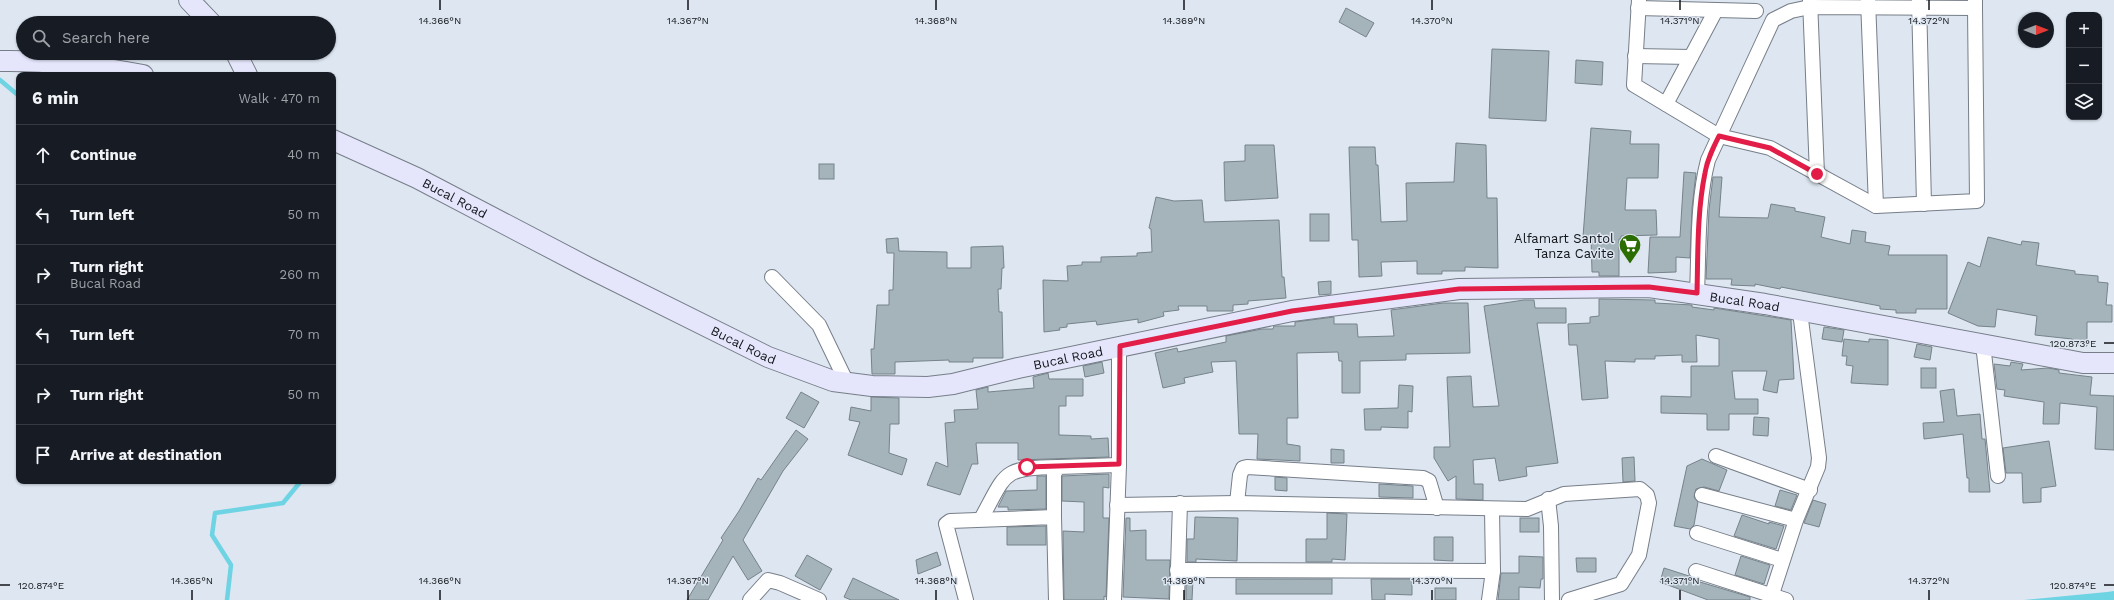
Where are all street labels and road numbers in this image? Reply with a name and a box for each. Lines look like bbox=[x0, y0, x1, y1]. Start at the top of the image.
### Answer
street label: Bucal Road bbox=[420, 175, 490, 221]
street label: Bucal Road bbox=[1709, 288, 1781, 314]
street label: Bucal Road bbox=[709, 322, 778, 367]
street label: Bucal Road bbox=[1032, 343, 1104, 372]

